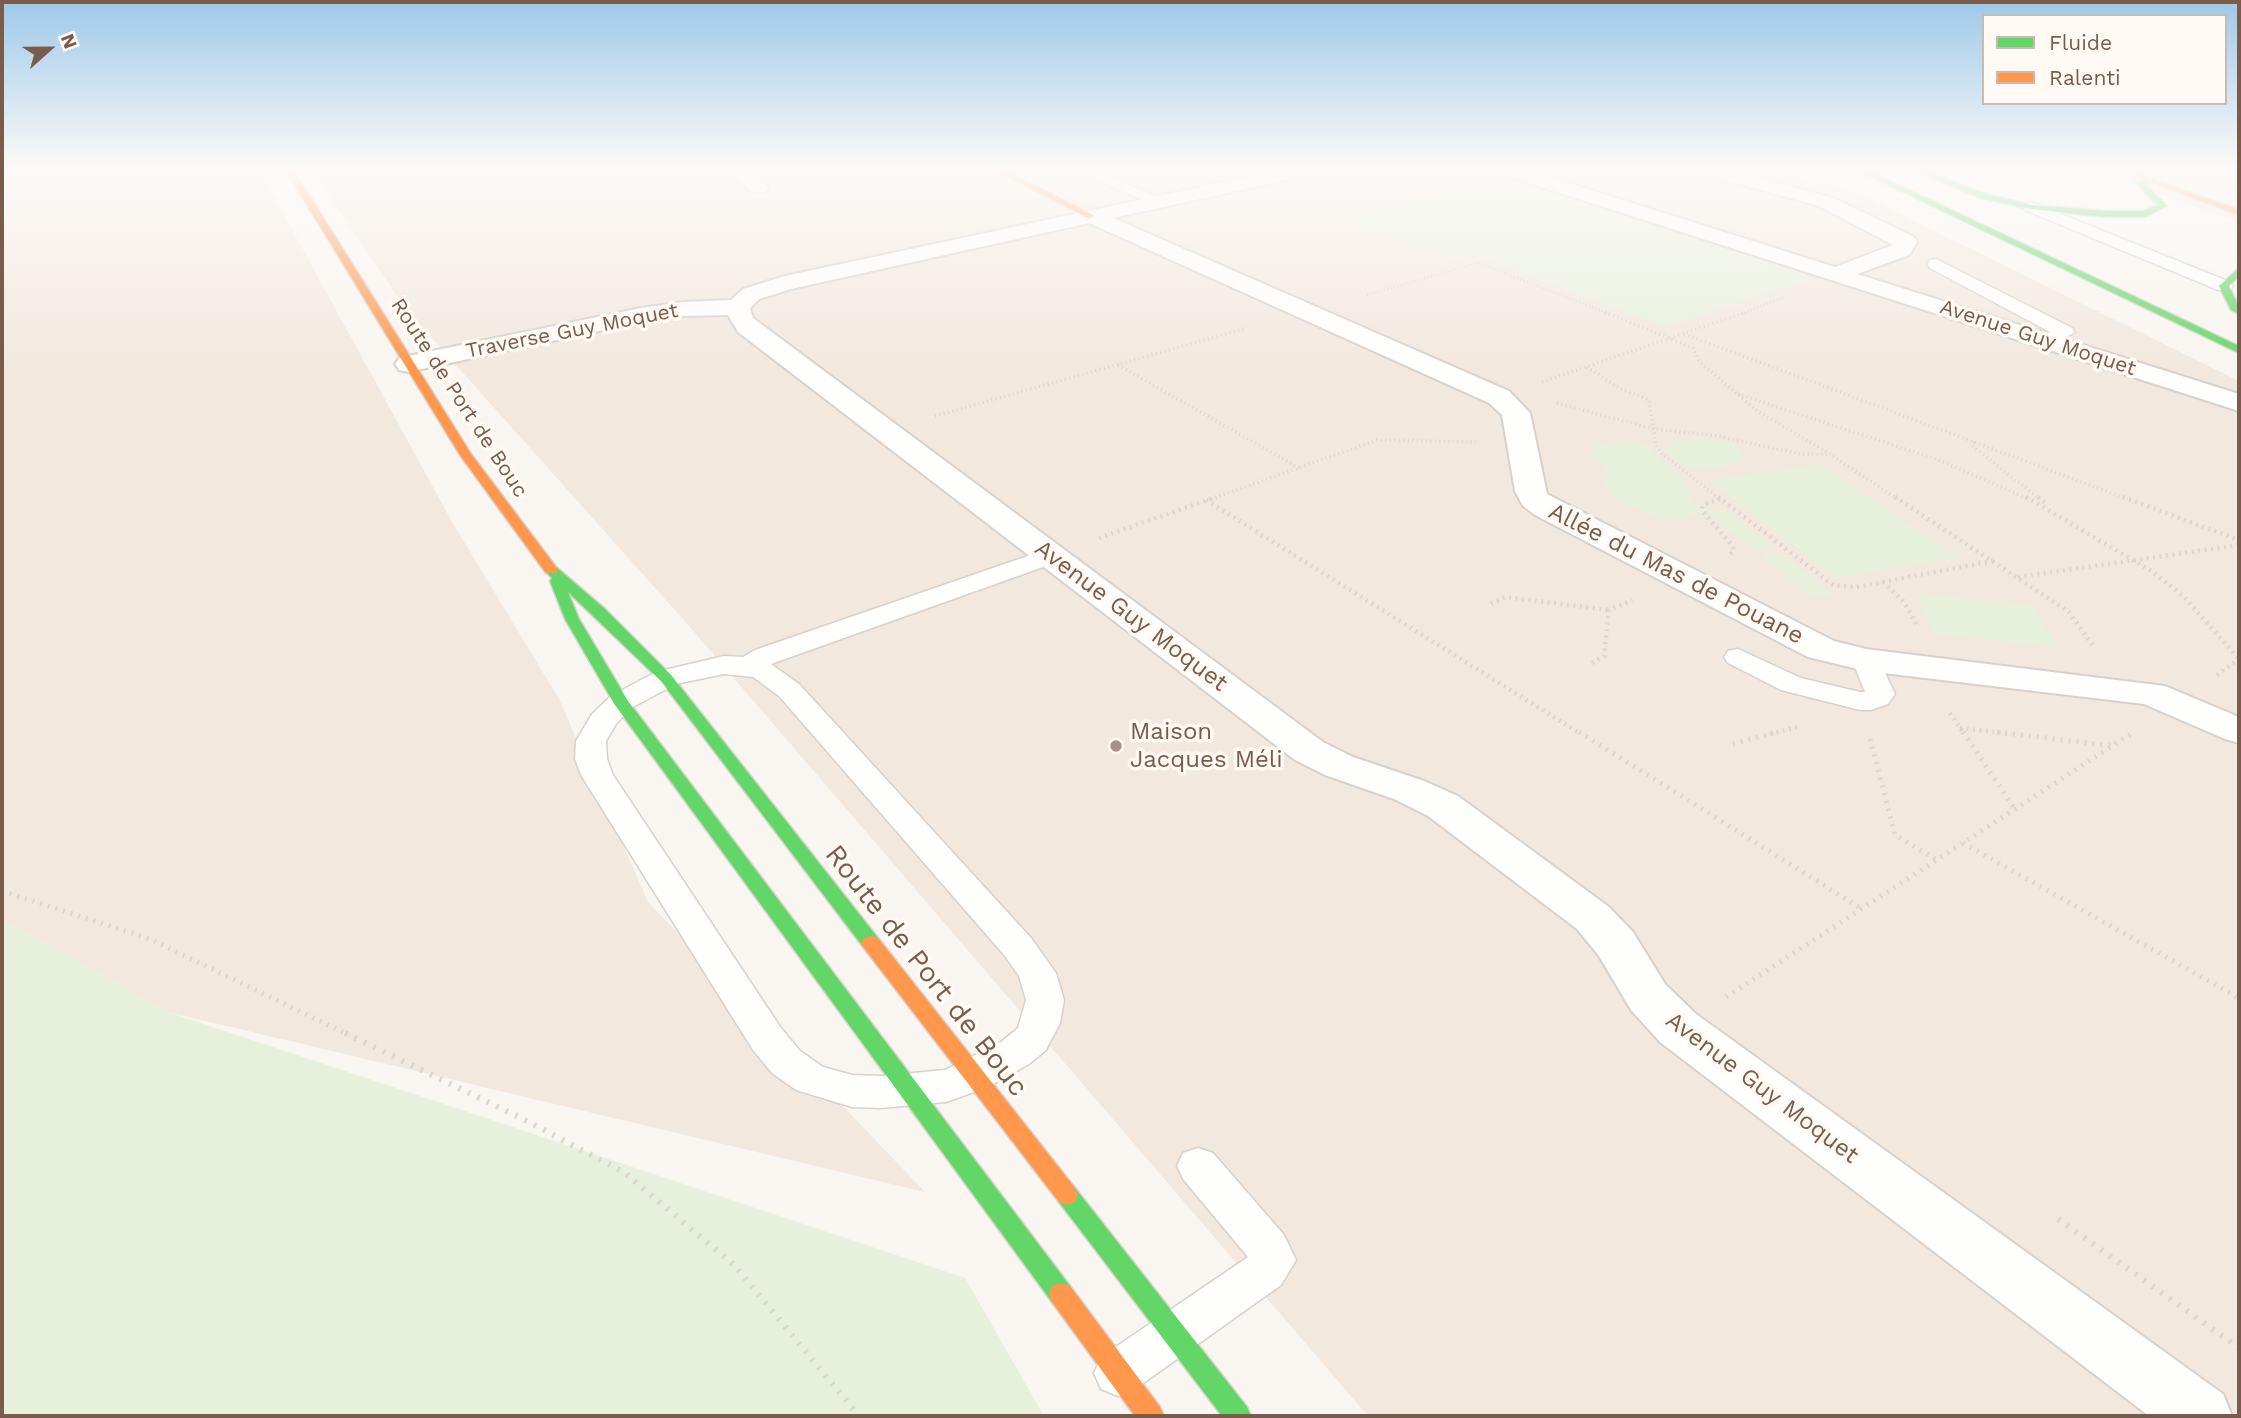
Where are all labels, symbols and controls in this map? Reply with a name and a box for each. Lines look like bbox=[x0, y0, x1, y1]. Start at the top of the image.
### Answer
north arrow bbox=[14, 14, 84, 84]
legend bbox=[1982, 14, 2227, 105]
text: Fluide bbox=[2049, 30, 2112, 55]
text: N bbox=[56, 31, 82, 52]
text: Ralenti bbox=[2049, 65, 2121, 90]
street label: Route de Port de Bouc bbox=[385, 294, 533, 502]
street label: Avenue Guy Moquet bbox=[1937, 294, 2139, 382]
street label: Traverse Guy Moquet bbox=[464, 298, 680, 364]
street label: Allée du Mas de Pouane bbox=[1544, 497, 1808, 651]
street label: Avenue Guy Moquet bbox=[1029, 534, 1233, 698]
place label: Maison Jacques Méli bbox=[1130, 718, 1283, 774]
marker: Maison Jacques Méli bbox=[1108, 738, 1124, 754]
street label: Route de Port de Bouc bbox=[817, 839, 1035, 1103]
street label: Avenue Guy Moquet bbox=[1660, 1006, 1864, 1170]

